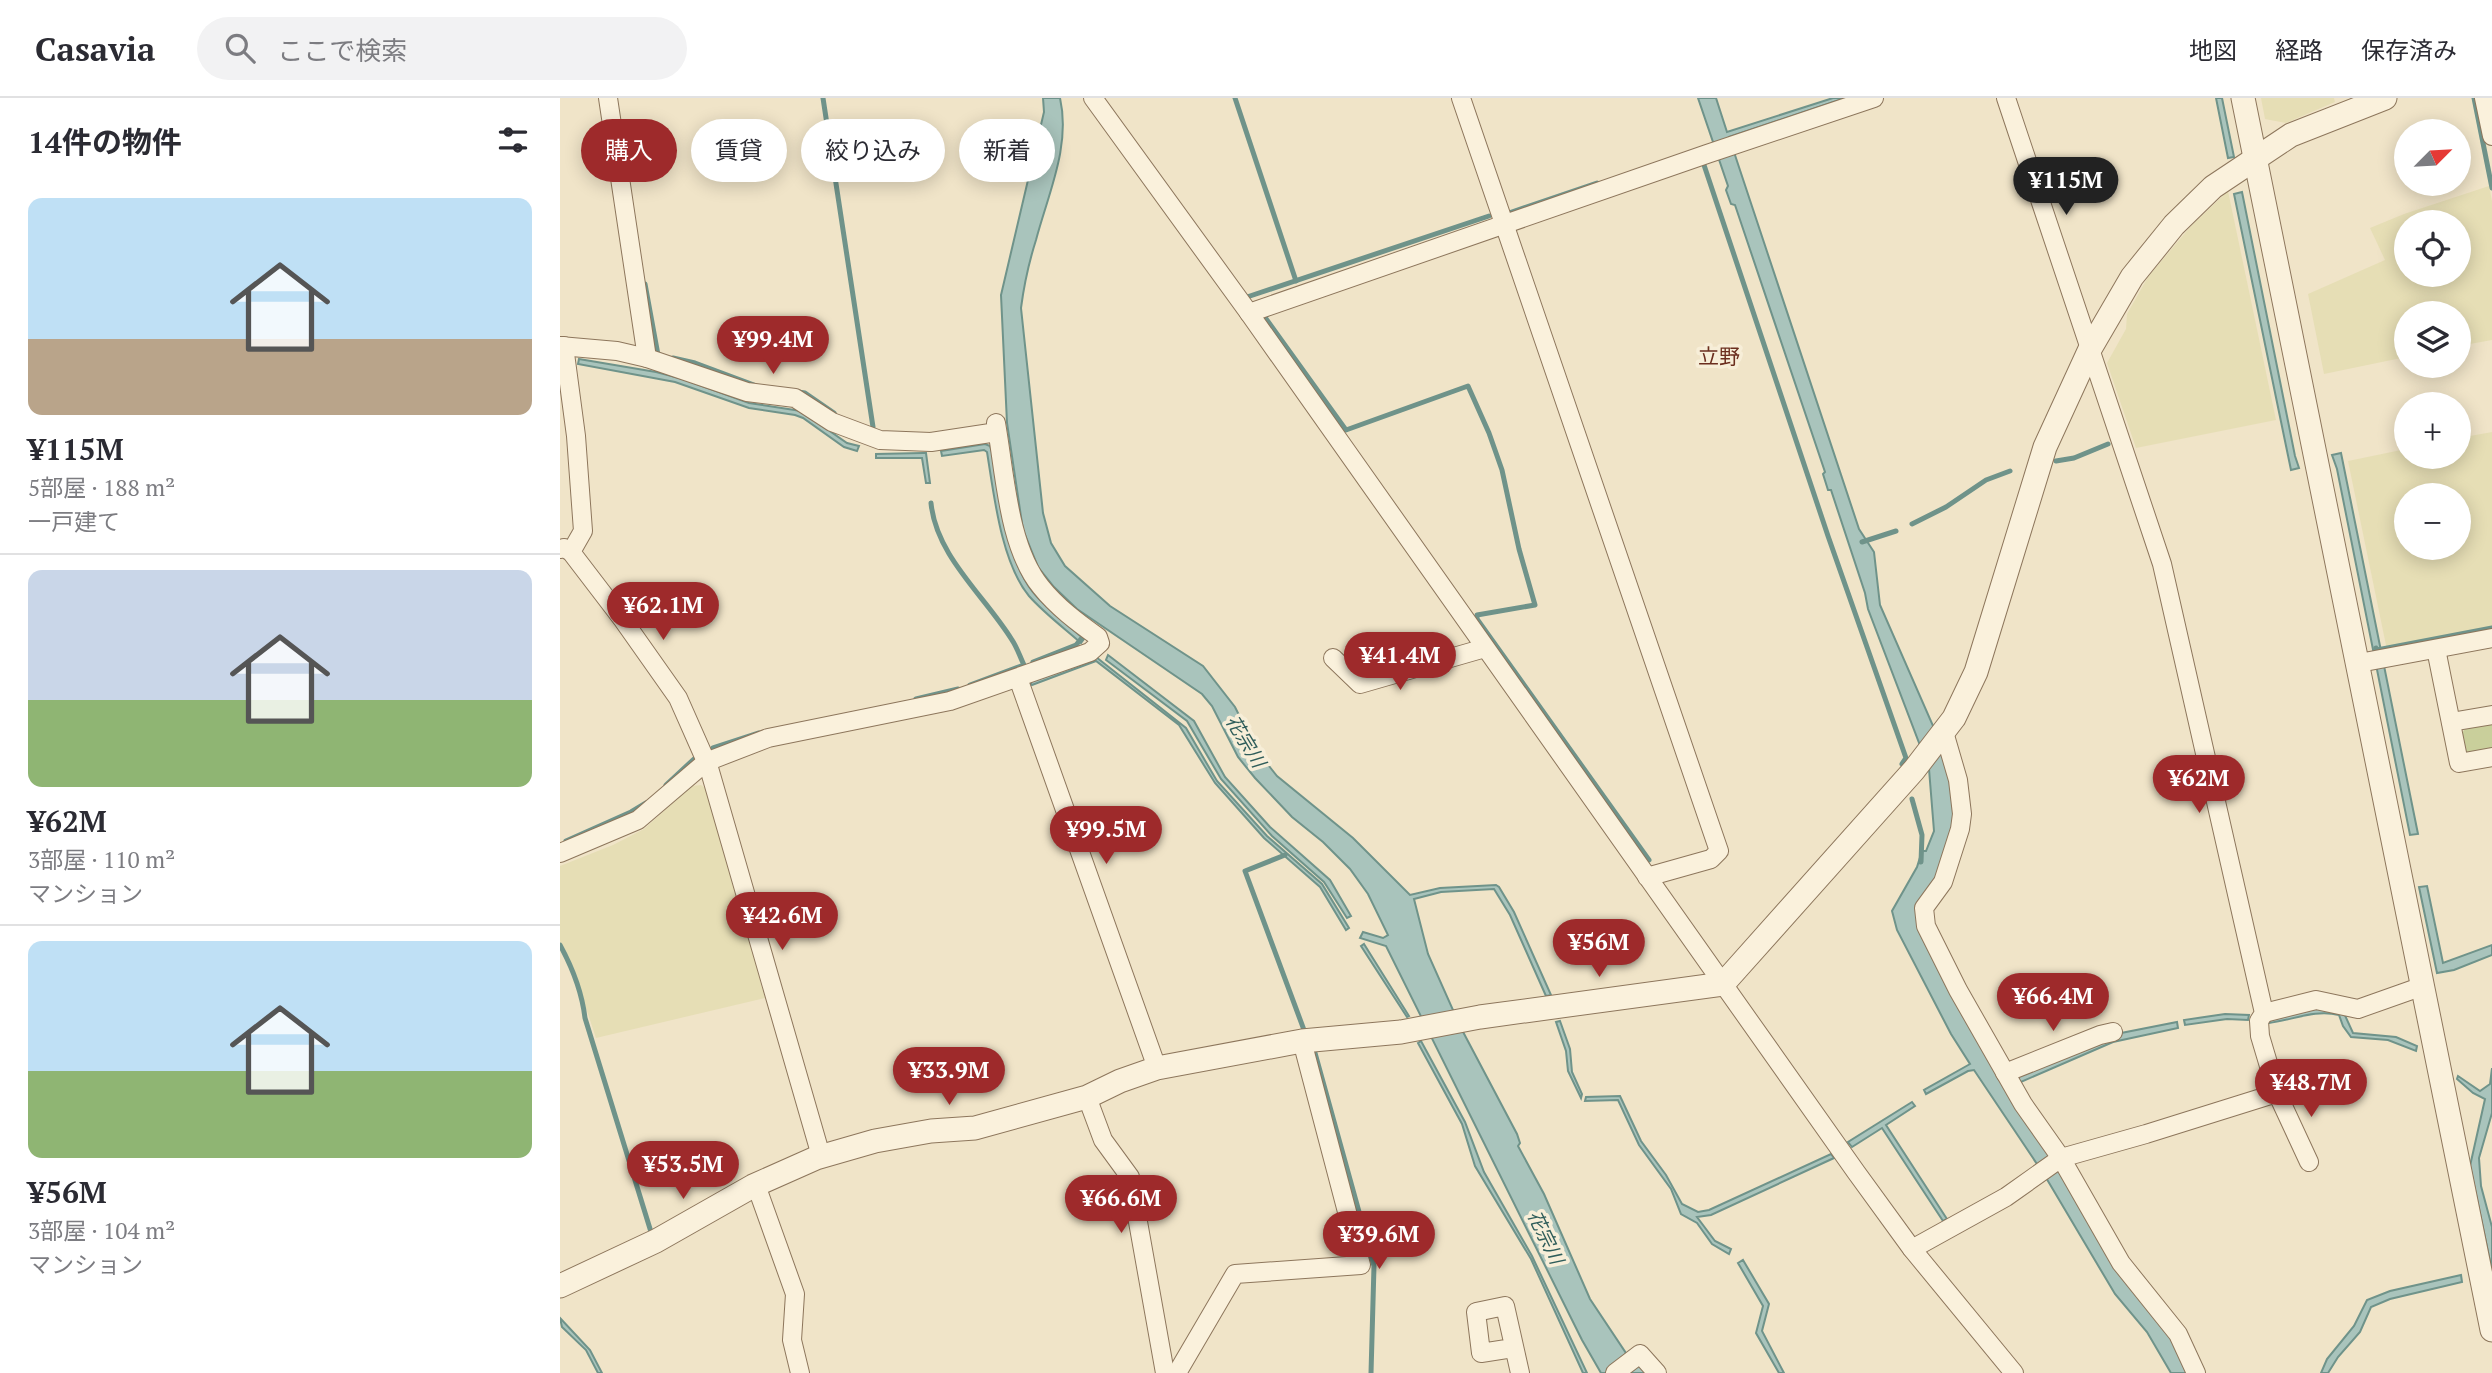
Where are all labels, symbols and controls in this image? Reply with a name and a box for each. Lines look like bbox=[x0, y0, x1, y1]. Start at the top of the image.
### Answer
search box bbox=[197, 17, 687, 80]
text: Casavia bbox=[35, 27, 155, 70]
icon: search bbox=[221, 29, 259, 67]
text: ここで検索 bbox=[277, 33, 407, 67]
text: 地図 bbox=[2189, 34, 2237, 66]
text: 経路 bbox=[2275, 34, 2323, 66]
text: 保存済み bbox=[2361, 34, 2457, 66]
chip: 購入 bbox=[581, 119, 677, 182]
chip: 賃貸 bbox=[691, 119, 787, 182]
chip: 絞り込み bbox=[801, 119, 945, 182]
chip: 新着 bbox=[959, 119, 1055, 182]
north arrow bbox=[2394, 119, 2471, 196]
map controls bbox=[2394, 119, 2471, 560]
icon: filters bbox=[494, 121, 532, 159]
text: 14件の物件 bbox=[28, 122, 182, 162]
pin: ¥115M bbox=[2017, 158, 2115, 217]
text: ¥115M bbox=[2029, 164, 2103, 195]
button: locate bbox=[2394, 210, 2471, 287]
icon: home bbox=[217, 244, 343, 370]
button: layers bbox=[2394, 301, 2471, 378]
pin: ¥99.4M bbox=[716, 316, 830, 376]
text: ¥99.4M bbox=[733, 323, 813, 354]
district label: 立野 bbox=[1698, 342, 1740, 370]
button: + bbox=[2394, 392, 2471, 469]
text: ¥115M bbox=[28, 429, 124, 469]
text: 5部屋 · 188 m² bbox=[28, 472, 175, 503]
button: − bbox=[2394, 483, 2471, 560]
text: 一戸建て bbox=[28, 506, 120, 537]
pin: ¥62.1M bbox=[606, 582, 720, 642]
text: ¥62.1M bbox=[623, 589, 703, 620]
icon: home bbox=[217, 616, 343, 742]
pin: ¥41.4M bbox=[1343, 632, 1457, 692]
text: ¥41.4M bbox=[1360, 639, 1440, 670]
water label: 花宗川 bbox=[1221, 710, 1273, 773]
pin: ¥62M bbox=[2158, 756, 2240, 815]
text: ¥62M bbox=[2169, 762, 2229, 793]
text: ¥62M bbox=[28, 801, 107, 841]
pin: ¥99.5M bbox=[1049, 806, 1163, 866]
text: ¥99.5M bbox=[1066, 813, 1146, 844]
text: 3部屋 · 110 m² bbox=[28, 844, 175, 875]
text: マンション bbox=[28, 878, 143, 909]
pin: ¥42.6M bbox=[725, 892, 839, 952]
text: ¥42.6M bbox=[742, 899, 822, 930]
pin: ¥56M bbox=[1558, 920, 1640, 979]
text: ¥56M bbox=[1569, 926, 1629, 957]
pin: ¥66.4M bbox=[1996, 974, 2110, 1033]
text: ¥66.4M bbox=[2013, 980, 2093, 1011]
icon: home bbox=[217, 987, 343, 1113]
pin: ¥33.9M bbox=[892, 1048, 1006, 1107]
text: ¥33.9M bbox=[909, 1054, 989, 1085]
pin: ¥48.7M bbox=[2254, 1060, 2368, 1119]
text: ¥48.7M bbox=[2271, 1066, 2351, 1097]
pin: ¥53.5M bbox=[626, 1142, 740, 1201]
text: ¥53.5M bbox=[643, 1148, 723, 1179]
text: ¥56M bbox=[28, 1172, 107, 1212]
pin: ¥66.6M bbox=[1064, 1176, 1178, 1235]
text: ¥66.6M bbox=[1081, 1182, 1161, 1213]
water label: 花宗川 bbox=[1523, 1206, 1571, 1270]
pin: ¥39.6M bbox=[1322, 1212, 1436, 1271]
text: 3部屋 · 104 m² bbox=[28, 1215, 175, 1246]
text: ¥39.6M bbox=[1339, 1218, 1419, 1249]
text: マンション bbox=[28, 1249, 143, 1280]

